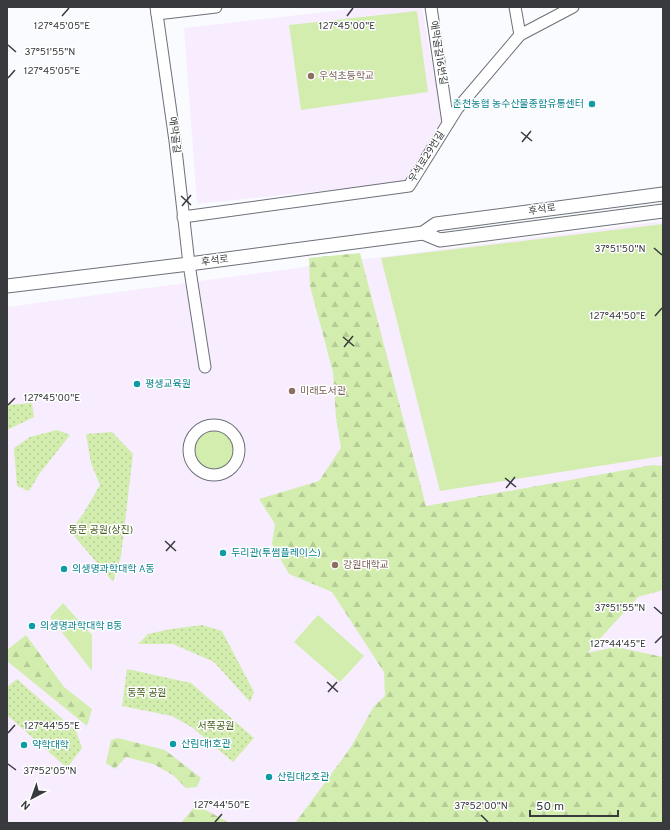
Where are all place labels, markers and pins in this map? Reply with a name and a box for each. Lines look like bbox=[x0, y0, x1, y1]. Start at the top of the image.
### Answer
place label: 우석초등학교 bbox=[319, 70, 374, 83]
marker: 우석초등학교 bbox=[306, 71, 316, 81]
place label: 춘천농협 농수산물종합유통센터 bbox=[453, 98, 584, 111]
marker: 춘천농협 농수산물종합유통센터 bbox=[587, 99, 597, 109]
place label: 평생교육원 bbox=[145, 378, 191, 391]
marker: 평생교육원 bbox=[132, 379, 142, 389]
place label: 미래도서관 bbox=[300, 385, 347, 398]
marker: 미래도서관 bbox=[287, 386, 297, 396]
place label: 두리관(투썸플레이스) bbox=[231, 547, 321, 560]
marker: 두리관(투썸플레이스) bbox=[218, 548, 228, 558]
place label: 강원대학교 bbox=[343, 559, 389, 572]
marker: 강원대학교 bbox=[330, 560, 340, 570]
place label: 의생명과학대학 A동 bbox=[72, 563, 155, 576]
marker: 의생명과학대학 A동 bbox=[59, 564, 69, 574]
place label: 의생명과학대학 B동 bbox=[40, 620, 123, 633]
marker: 의생명과학대학 B동 bbox=[27, 621, 37, 631]
place label: 산림대1호관 bbox=[181, 738, 232, 751]
place label: 약학대학 bbox=[32, 739, 70, 752]
marker: 산림대1호관 bbox=[168, 739, 178, 749]
marker: 약학대학 bbox=[19, 740, 29, 750]
place label: 산림대2호관 bbox=[277, 771, 330, 784]
marker: 산림대2호관 bbox=[264, 772, 274, 782]

